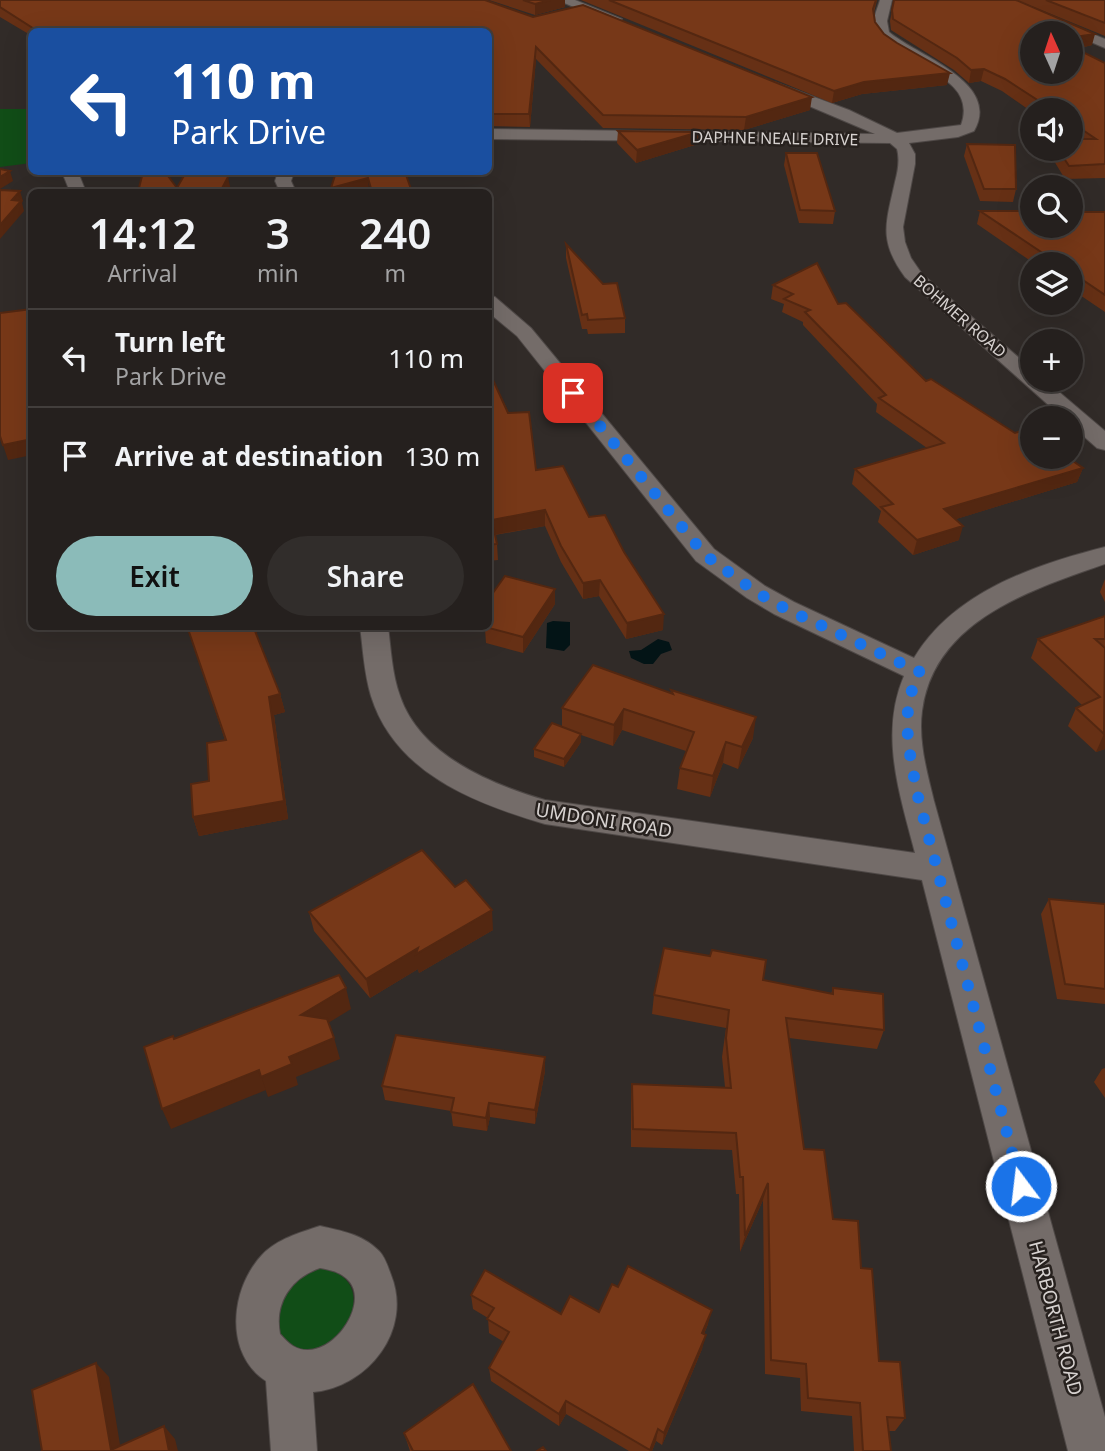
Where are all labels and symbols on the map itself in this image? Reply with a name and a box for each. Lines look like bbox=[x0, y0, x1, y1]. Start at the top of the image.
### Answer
north arrow bbox=[1020, 21, 1083, 84]
street label: DAPHNE NEALE DRIVE bbox=[692, 126, 858, 150]
street label: BOHMER ROAD bbox=[909, 270, 1011, 362]
pin bbox=[543, 363, 603, 423]
street label: UMDONI ROAD bbox=[534, 796, 674, 844]
position arrow bbox=[984, 1149, 1058, 1223]
street label: HARBORTH ROAD bbox=[1023, 1238, 1089, 1398]

